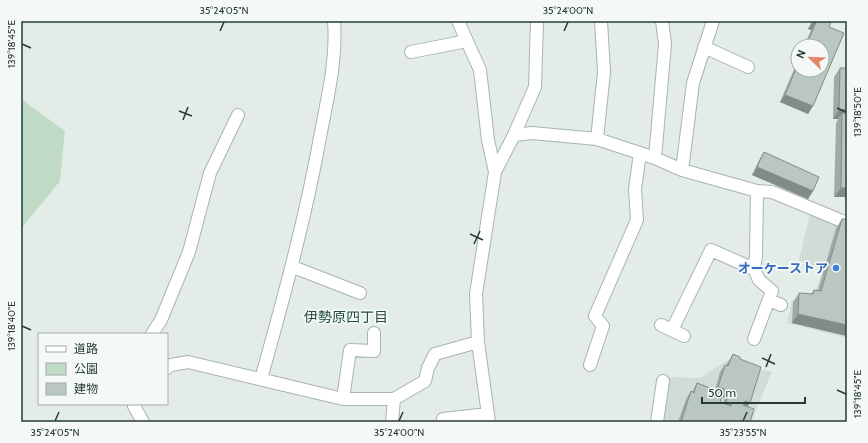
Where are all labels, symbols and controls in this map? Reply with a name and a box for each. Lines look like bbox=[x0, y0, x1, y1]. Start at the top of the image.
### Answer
text: 35°24'05"N bbox=[199, 4, 249, 17]
text: 35°24'00"N bbox=[543, 4, 593, 17]
text: 139°18'45"E bbox=[5, 20, 18, 68]
north arrow bbox=[790, 38, 830, 78]
text: N bbox=[793, 48, 809, 60]
text: 139°18'50"E bbox=[851, 87, 864, 137]
place label: オーケーストア bbox=[738, 260, 828, 276]
marker: オーケーストア bbox=[831, 263, 841, 273]
text: 139°18'40"E bbox=[5, 301, 18, 351]
district label: 伊勢原四丁目 bbox=[304, 308, 388, 326]
legend bbox=[38, 333, 168, 405]
text: 道路 bbox=[74, 341, 98, 356]
text: 公園 bbox=[74, 361, 98, 376]
text: 139°18'45"E bbox=[851, 370, 864, 418]
scale bar bbox=[702, 379, 805, 405]
text: 建物 bbox=[74, 381, 98, 396]
text: 50 m bbox=[708, 385, 736, 400]
text: 35°24'05"N bbox=[30, 426, 80, 439]
text: 35°24'00"N bbox=[374, 426, 424, 439]
text: 35°23'55"N bbox=[719, 426, 767, 439]

